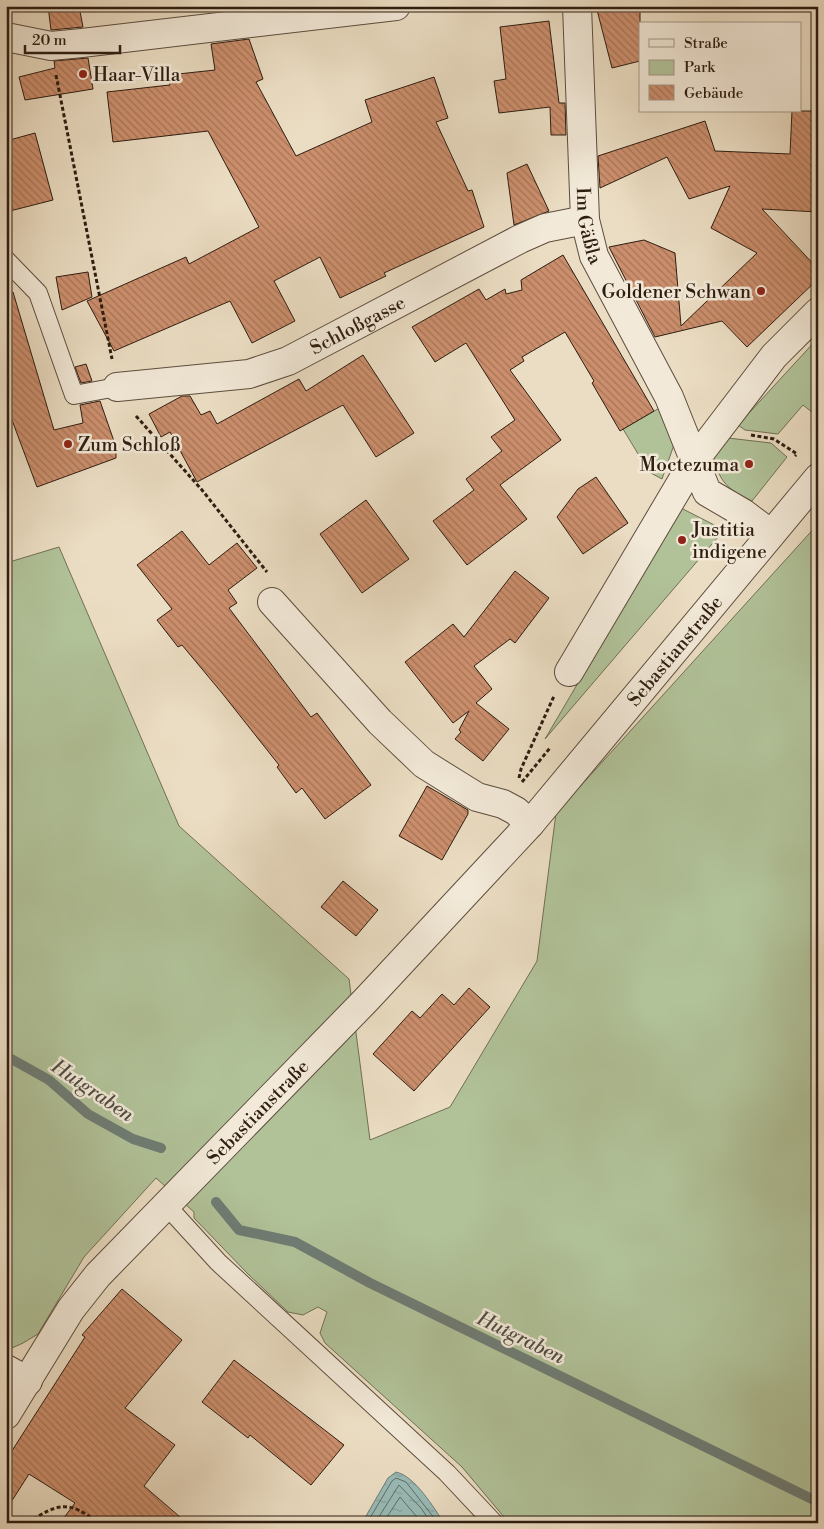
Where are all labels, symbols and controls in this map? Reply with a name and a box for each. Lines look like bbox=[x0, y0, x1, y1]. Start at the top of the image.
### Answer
scale bar bbox=[25, 22, 120, 54]
legend bbox=[639, 22, 802, 112]
text: 20 m bbox=[32, 31, 67, 50]
text: Straße bbox=[684, 34, 728, 53]
text: Park bbox=[684, 58, 716, 77]
place label: Haar-Villa bbox=[93, 63, 181, 87]
marker: Haar-Villa bbox=[77, 68, 89, 80]
text: Gebäude bbox=[684, 84, 743, 103]
street label: Im Gäßla bbox=[571, 187, 607, 269]
place label: Goldener Schwan bbox=[602, 280, 751, 304]
marker: Goldener Schwan bbox=[755, 285, 767, 297]
street label: Schloßgasse bbox=[306, 291, 410, 360]
place label: Zum Schloß bbox=[78, 433, 180, 457]
marker: Zum Schloß bbox=[62, 438, 74, 450]
place label: Moctezuma bbox=[640, 453, 739, 477]
marker: Moctezuma bbox=[743, 458, 755, 470]
place label: Justitia indigene bbox=[691, 518, 767, 564]
marker: Justitia indigene bbox=[676, 534, 688, 546]
street label: Sebastianstraße bbox=[622, 591, 728, 711]
water label: Hutgraben bbox=[45, 1054, 139, 1128]
street label: Sebastianstraße bbox=[202, 1055, 314, 1170]
water label: Hutgraben bbox=[472, 1306, 569, 1371]

